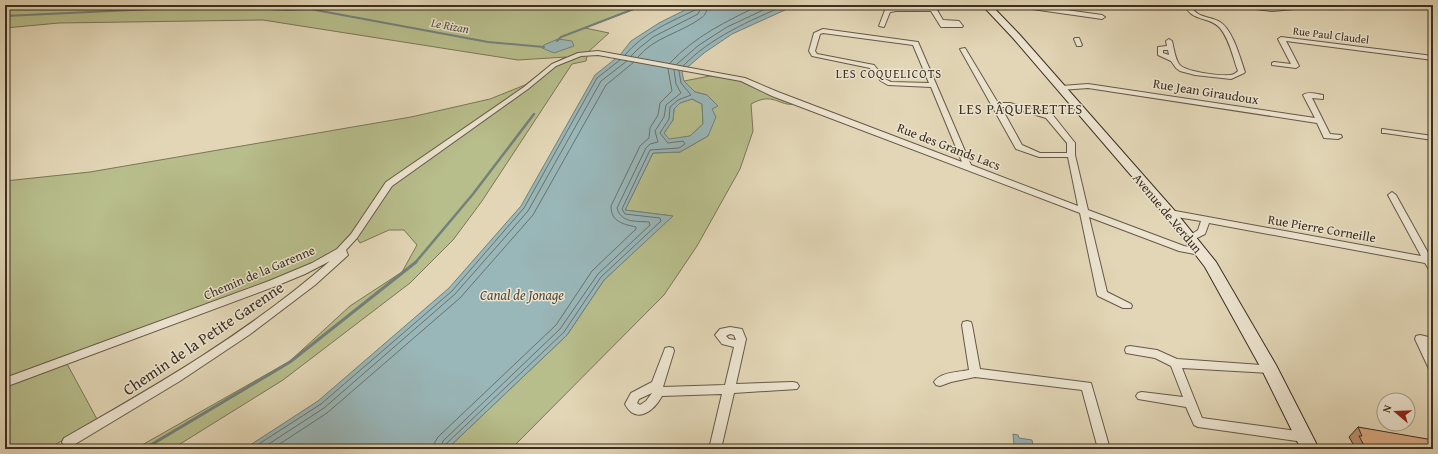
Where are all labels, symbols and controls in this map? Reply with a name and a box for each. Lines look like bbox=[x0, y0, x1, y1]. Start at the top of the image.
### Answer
water label: Le Rizan bbox=[429, 14, 470, 37]
street label: Rue Paul Claudel bbox=[1292, 22, 1370, 48]
district label: LES COQUELICOTS bbox=[836, 65, 942, 82]
street label: Rue Jean Giraudoux bbox=[1152, 74, 1261, 109]
district label: LES PÂQUERETTES bbox=[959, 99, 1083, 119]
street label: Rue des Grands Lacs bbox=[894, 118, 1003, 175]
street label: Avenue de Verdun bbox=[1129, 169, 1207, 258]
street label: Rue Pierre Corneille bbox=[1266, 210, 1377, 247]
street label: Chemin de la Garenne bbox=[201, 240, 318, 304]
street label: Chemin de la Petite Garenne bbox=[118, 275, 288, 401]
water label: Canal de Jonage bbox=[480, 285, 564, 305]
north arrow bbox=[1376, 392, 1416, 432]
text: N bbox=[1378, 402, 1396, 415]

